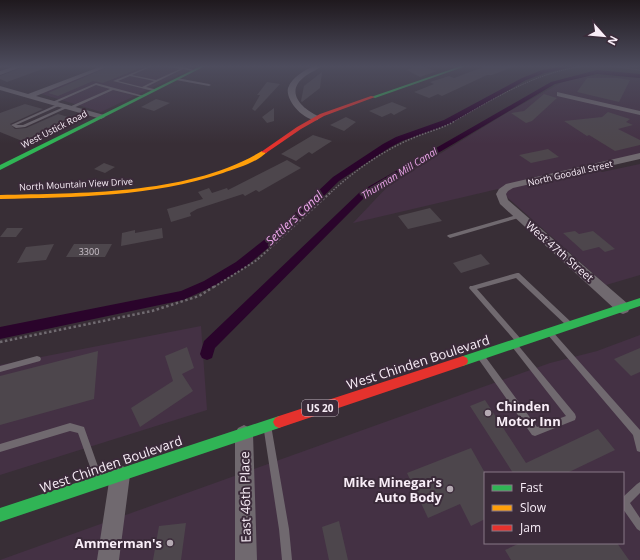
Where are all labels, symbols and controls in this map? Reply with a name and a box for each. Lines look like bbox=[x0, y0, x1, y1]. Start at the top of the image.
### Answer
north arrow bbox=[584, 16, 624, 56]
text: N bbox=[605, 33, 622, 48]
street label: West Ustick Road bbox=[19, 107, 89, 151]
water label: Thurman Mill Canal bbox=[358, 144, 440, 202]
street label: North Goodall Street bbox=[526, 157, 614, 189]
street label: North Mountain View Drive bbox=[19, 175, 133, 193]
water label: Settlers Canal bbox=[262, 186, 327, 249]
street label: West 47th Street bbox=[523, 217, 597, 285]
house number: 3300 bbox=[79, 245, 99, 258]
street label: West Chinden Boulevard bbox=[344, 330, 492, 394]
place label: Chinden Motor Inn bbox=[496, 397, 561, 430]
road number: US 20 bbox=[302, 400, 338, 416]
marker: Chinden Motor Inn bbox=[483, 408, 493, 418]
street label: West Chinden Boulevard bbox=[37, 431, 185, 497]
street label: East 46th Place bbox=[235, 451, 255, 543]
legend bbox=[484, 472, 624, 544]
place label: Mike Minegar's Auto Body bbox=[343, 473, 443, 506]
text: Fast bbox=[520, 479, 543, 496]
marker: Mike Minegar's Auto Body bbox=[445, 484, 455, 494]
text: Slow bbox=[520, 499, 547, 516]
text: Jam bbox=[519, 519, 541, 536]
place label: Ammerman's bbox=[75, 534, 162, 552]
marker: Ammerman's bbox=[165, 538, 175, 548]

